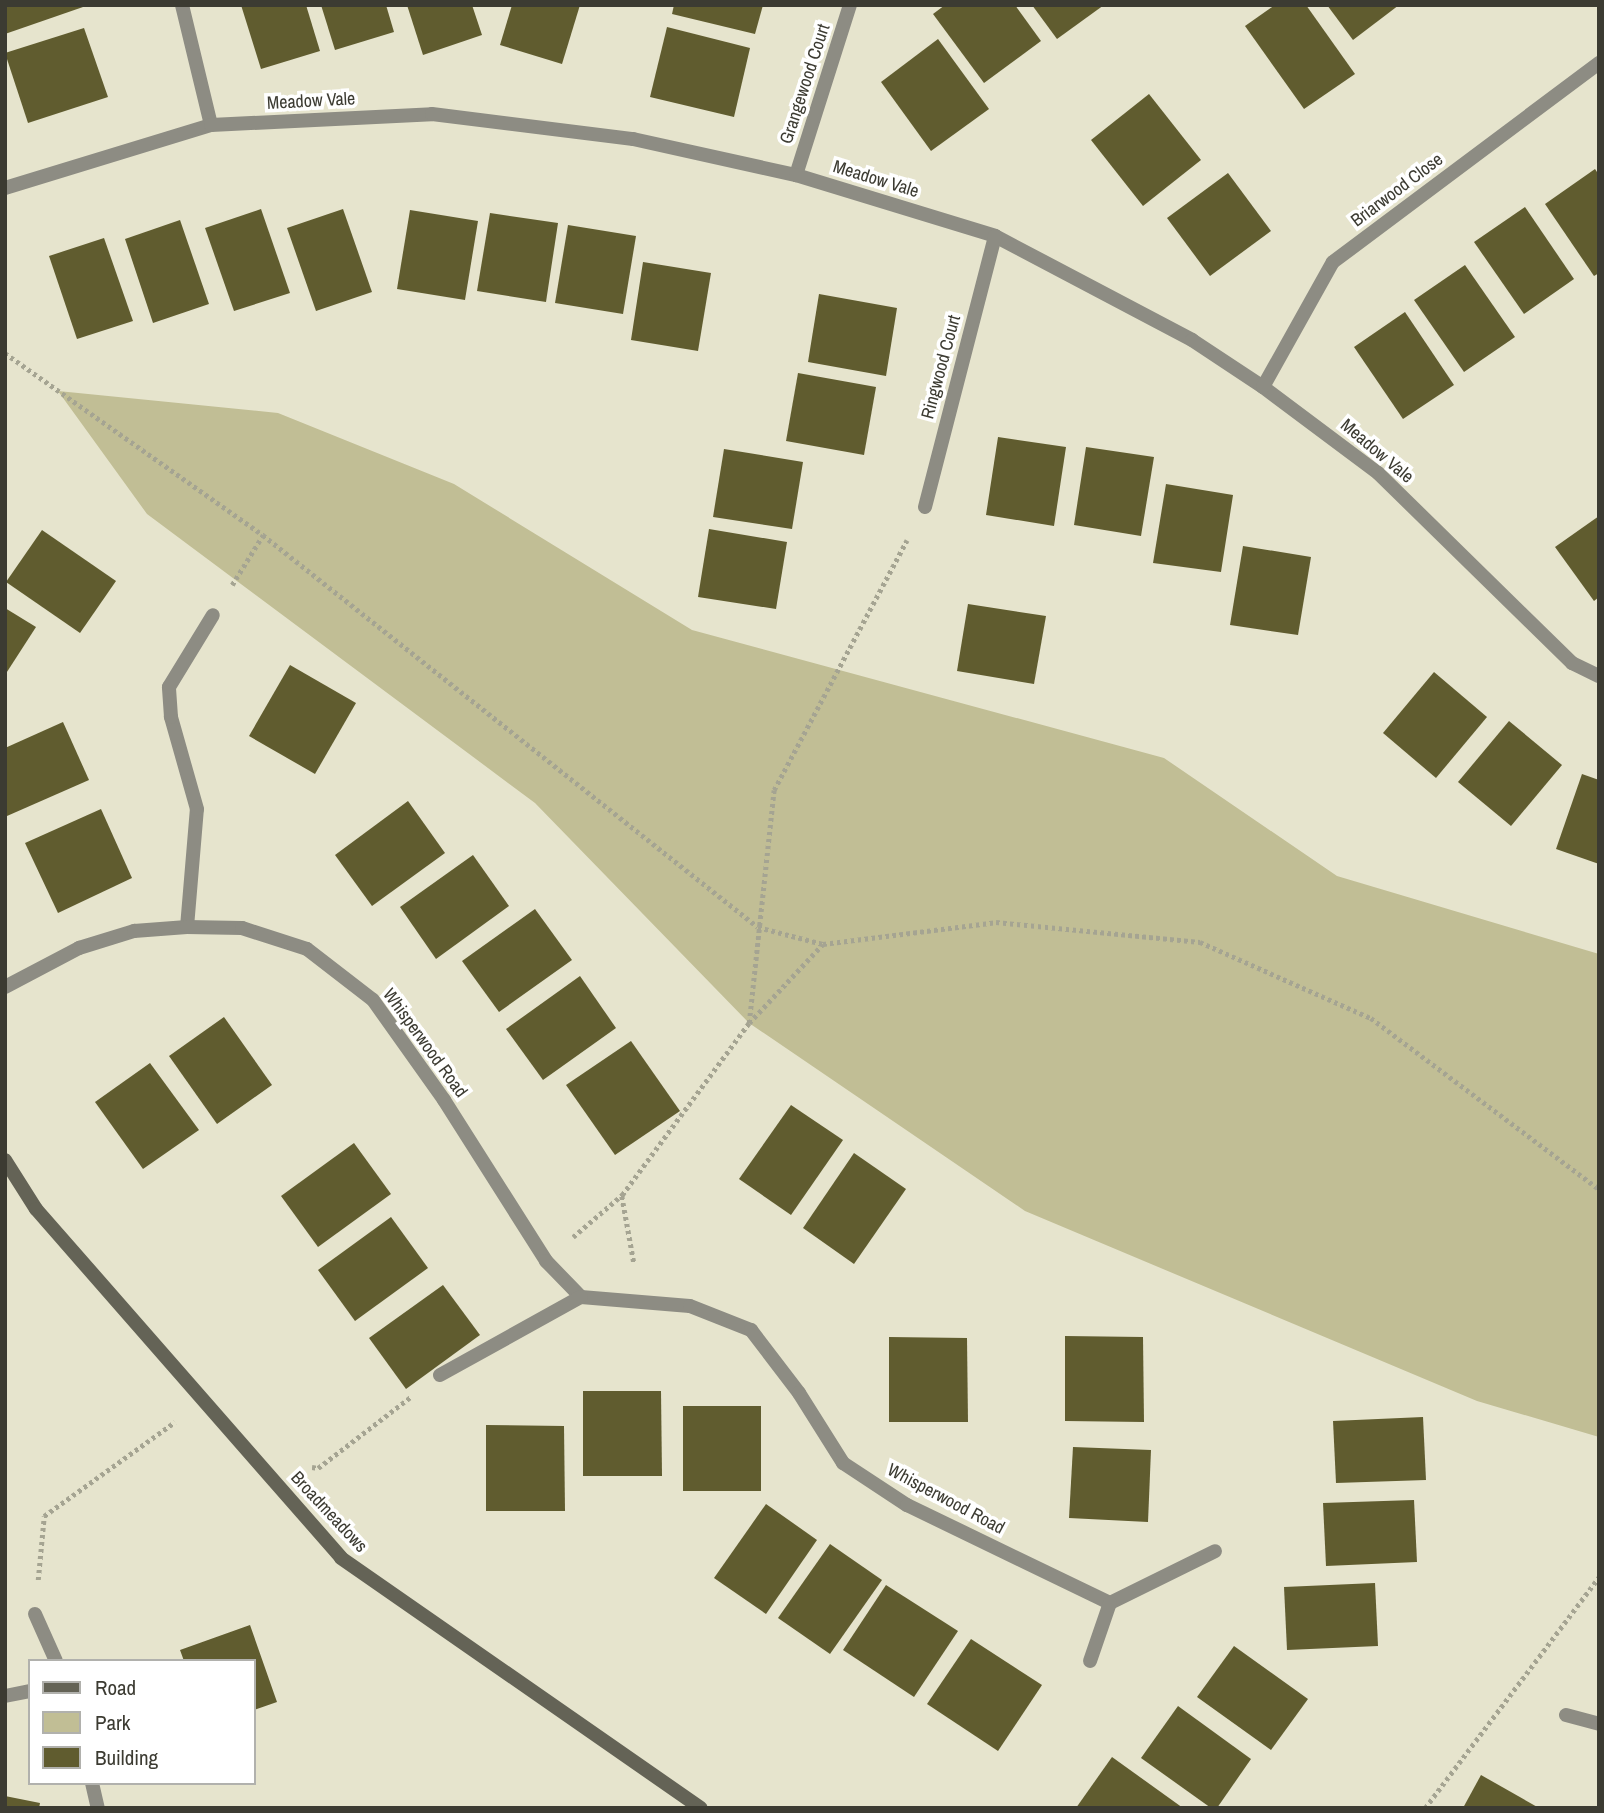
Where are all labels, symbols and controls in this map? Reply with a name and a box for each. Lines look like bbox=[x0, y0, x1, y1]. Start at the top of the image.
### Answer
street label: Grangewood Court bbox=[775, 21, 835, 147]
street label: Meadow Vale bbox=[266, 88, 356, 114]
street label: Briarwood Close bbox=[1347, 149, 1447, 231]
street label: Meadow Vale bbox=[831, 156, 921, 202]
street label: Ringwood Court bbox=[917, 313, 965, 421]
street label: Meadow Vale bbox=[1336, 414, 1418, 488]
street label: Whisperwood Road bbox=[378, 984, 472, 1102]
street label: Whisperwood Road bbox=[884, 1459, 1008, 1539]
street label: Broadmeadows bbox=[286, 1467, 372, 1557]
legend bbox=[28, 1659, 256, 1785]
text: Road bbox=[95, 1673, 136, 1702]
text: Park bbox=[95, 1708, 130, 1737]
text: Building bbox=[95, 1743, 158, 1772]

